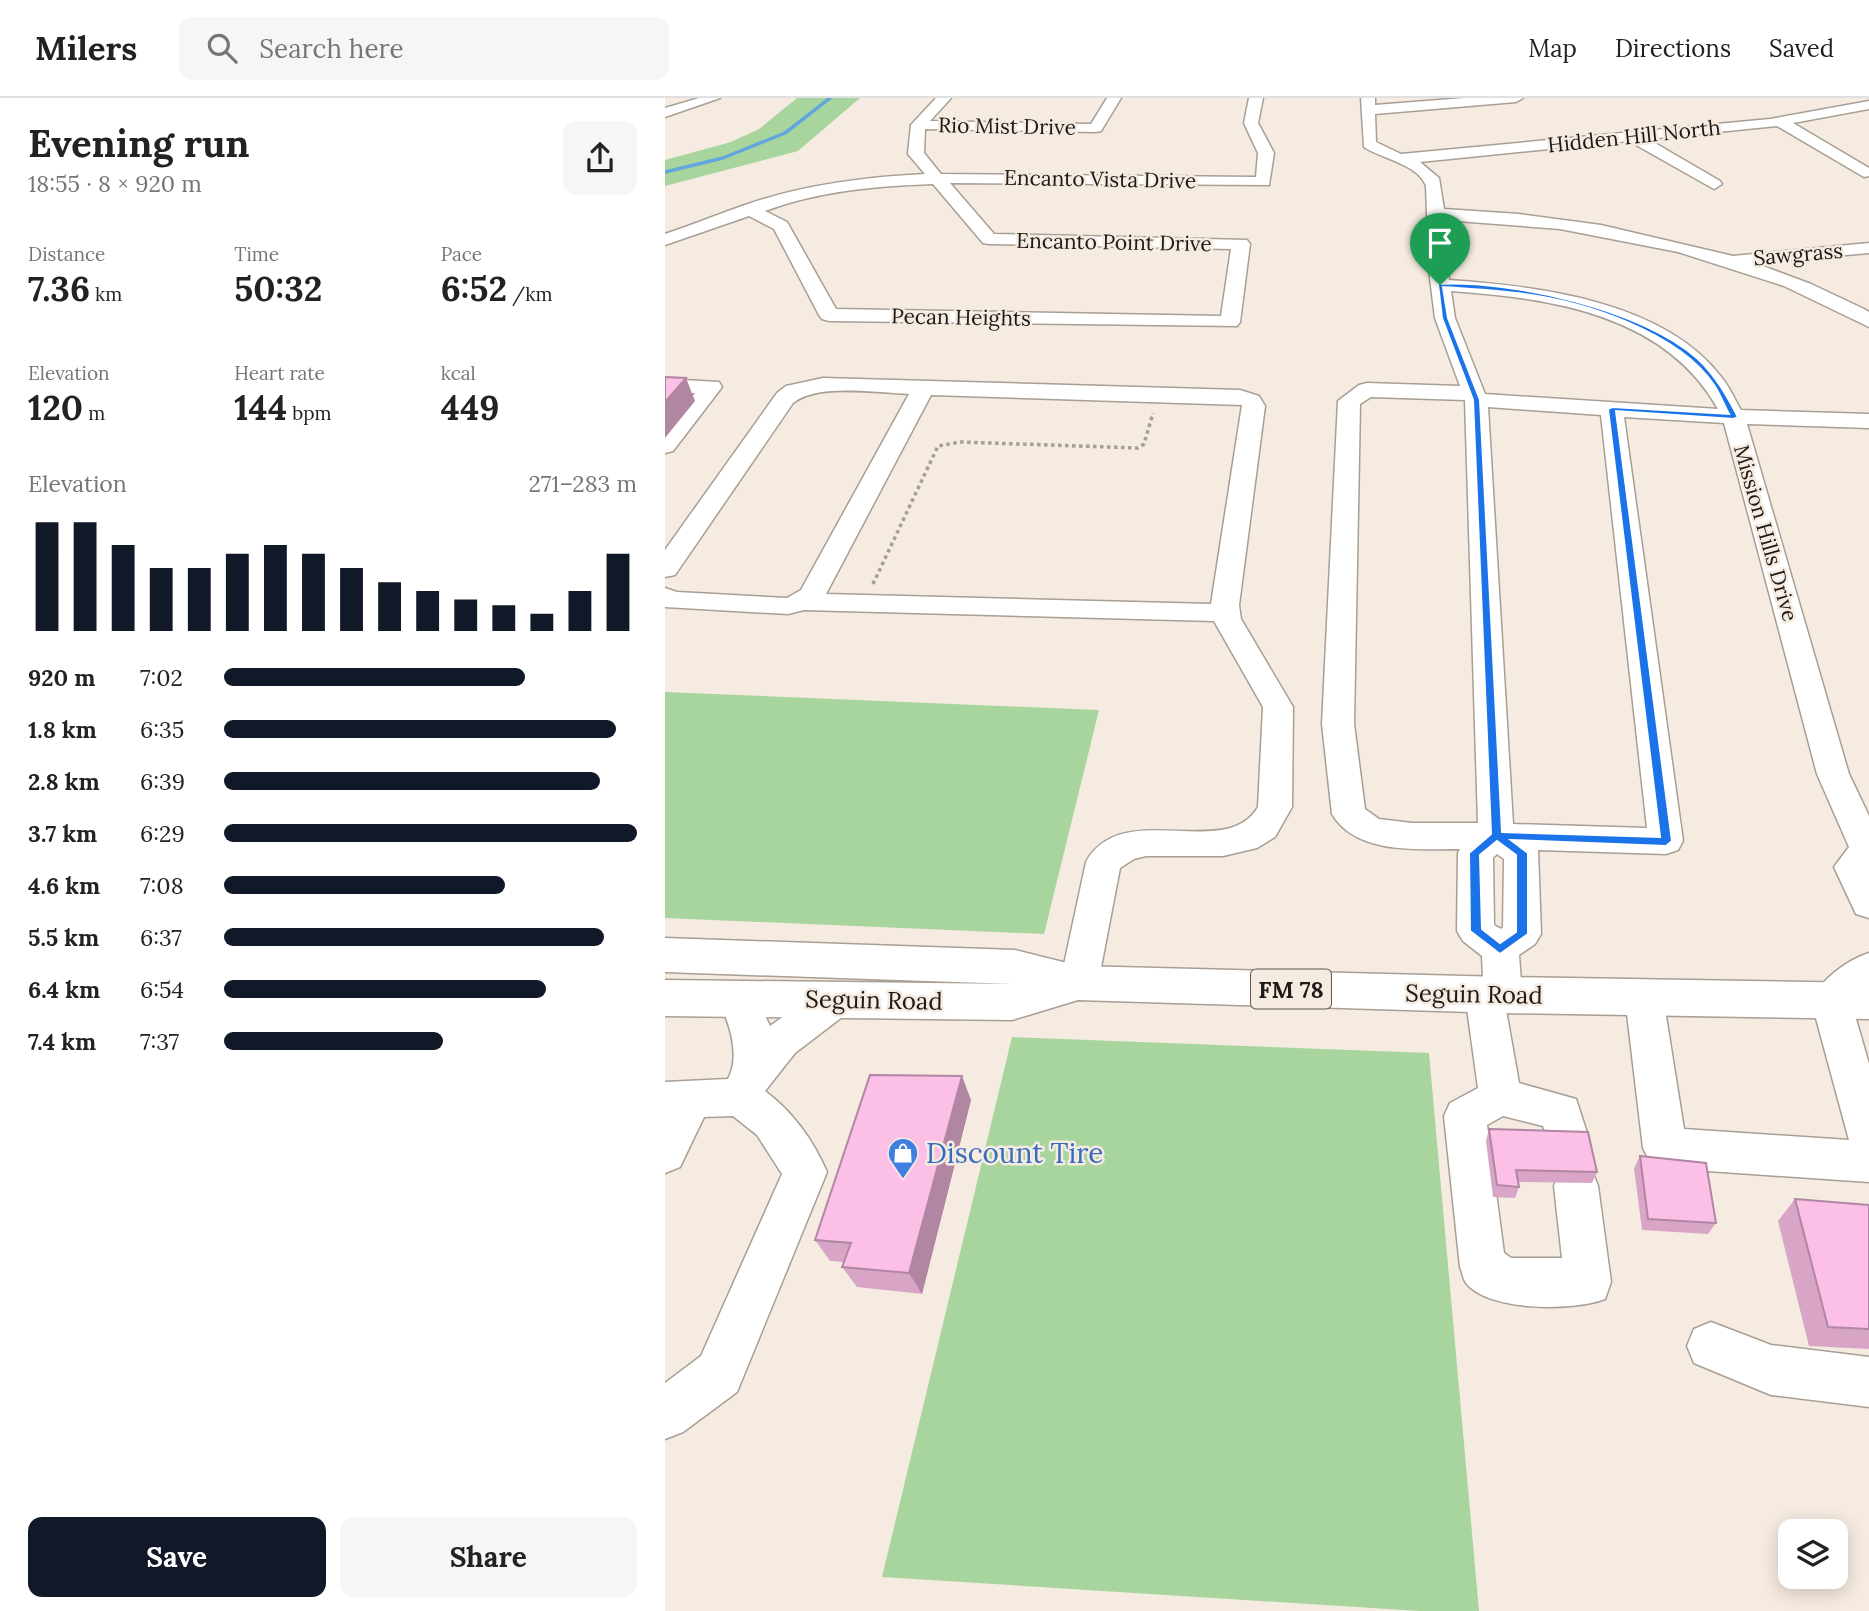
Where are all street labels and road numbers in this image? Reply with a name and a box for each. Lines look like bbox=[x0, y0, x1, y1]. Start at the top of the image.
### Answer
street label: Rio Mist Drive bbox=[938, 111, 1076, 141]
street label: Hidden Hill North bbox=[1546, 113, 1722, 159]
street label: Encanto Vista Drive bbox=[1004, 164, 1196, 194]
street label: Encanto Point Drive bbox=[1016, 227, 1212, 257]
street label: Sawgrass bbox=[1752, 237, 1844, 271]
street label: Pecan Heights bbox=[891, 302, 1031, 332]
street label: Mission Hills Drive bbox=[1728, 442, 1804, 624]
road number: FM 78 bbox=[1251, 970, 1331, 1009]
street label: Seguin Road bbox=[1405, 977, 1543, 1011]
street label: Seguin Road bbox=[805, 983, 943, 1017]

